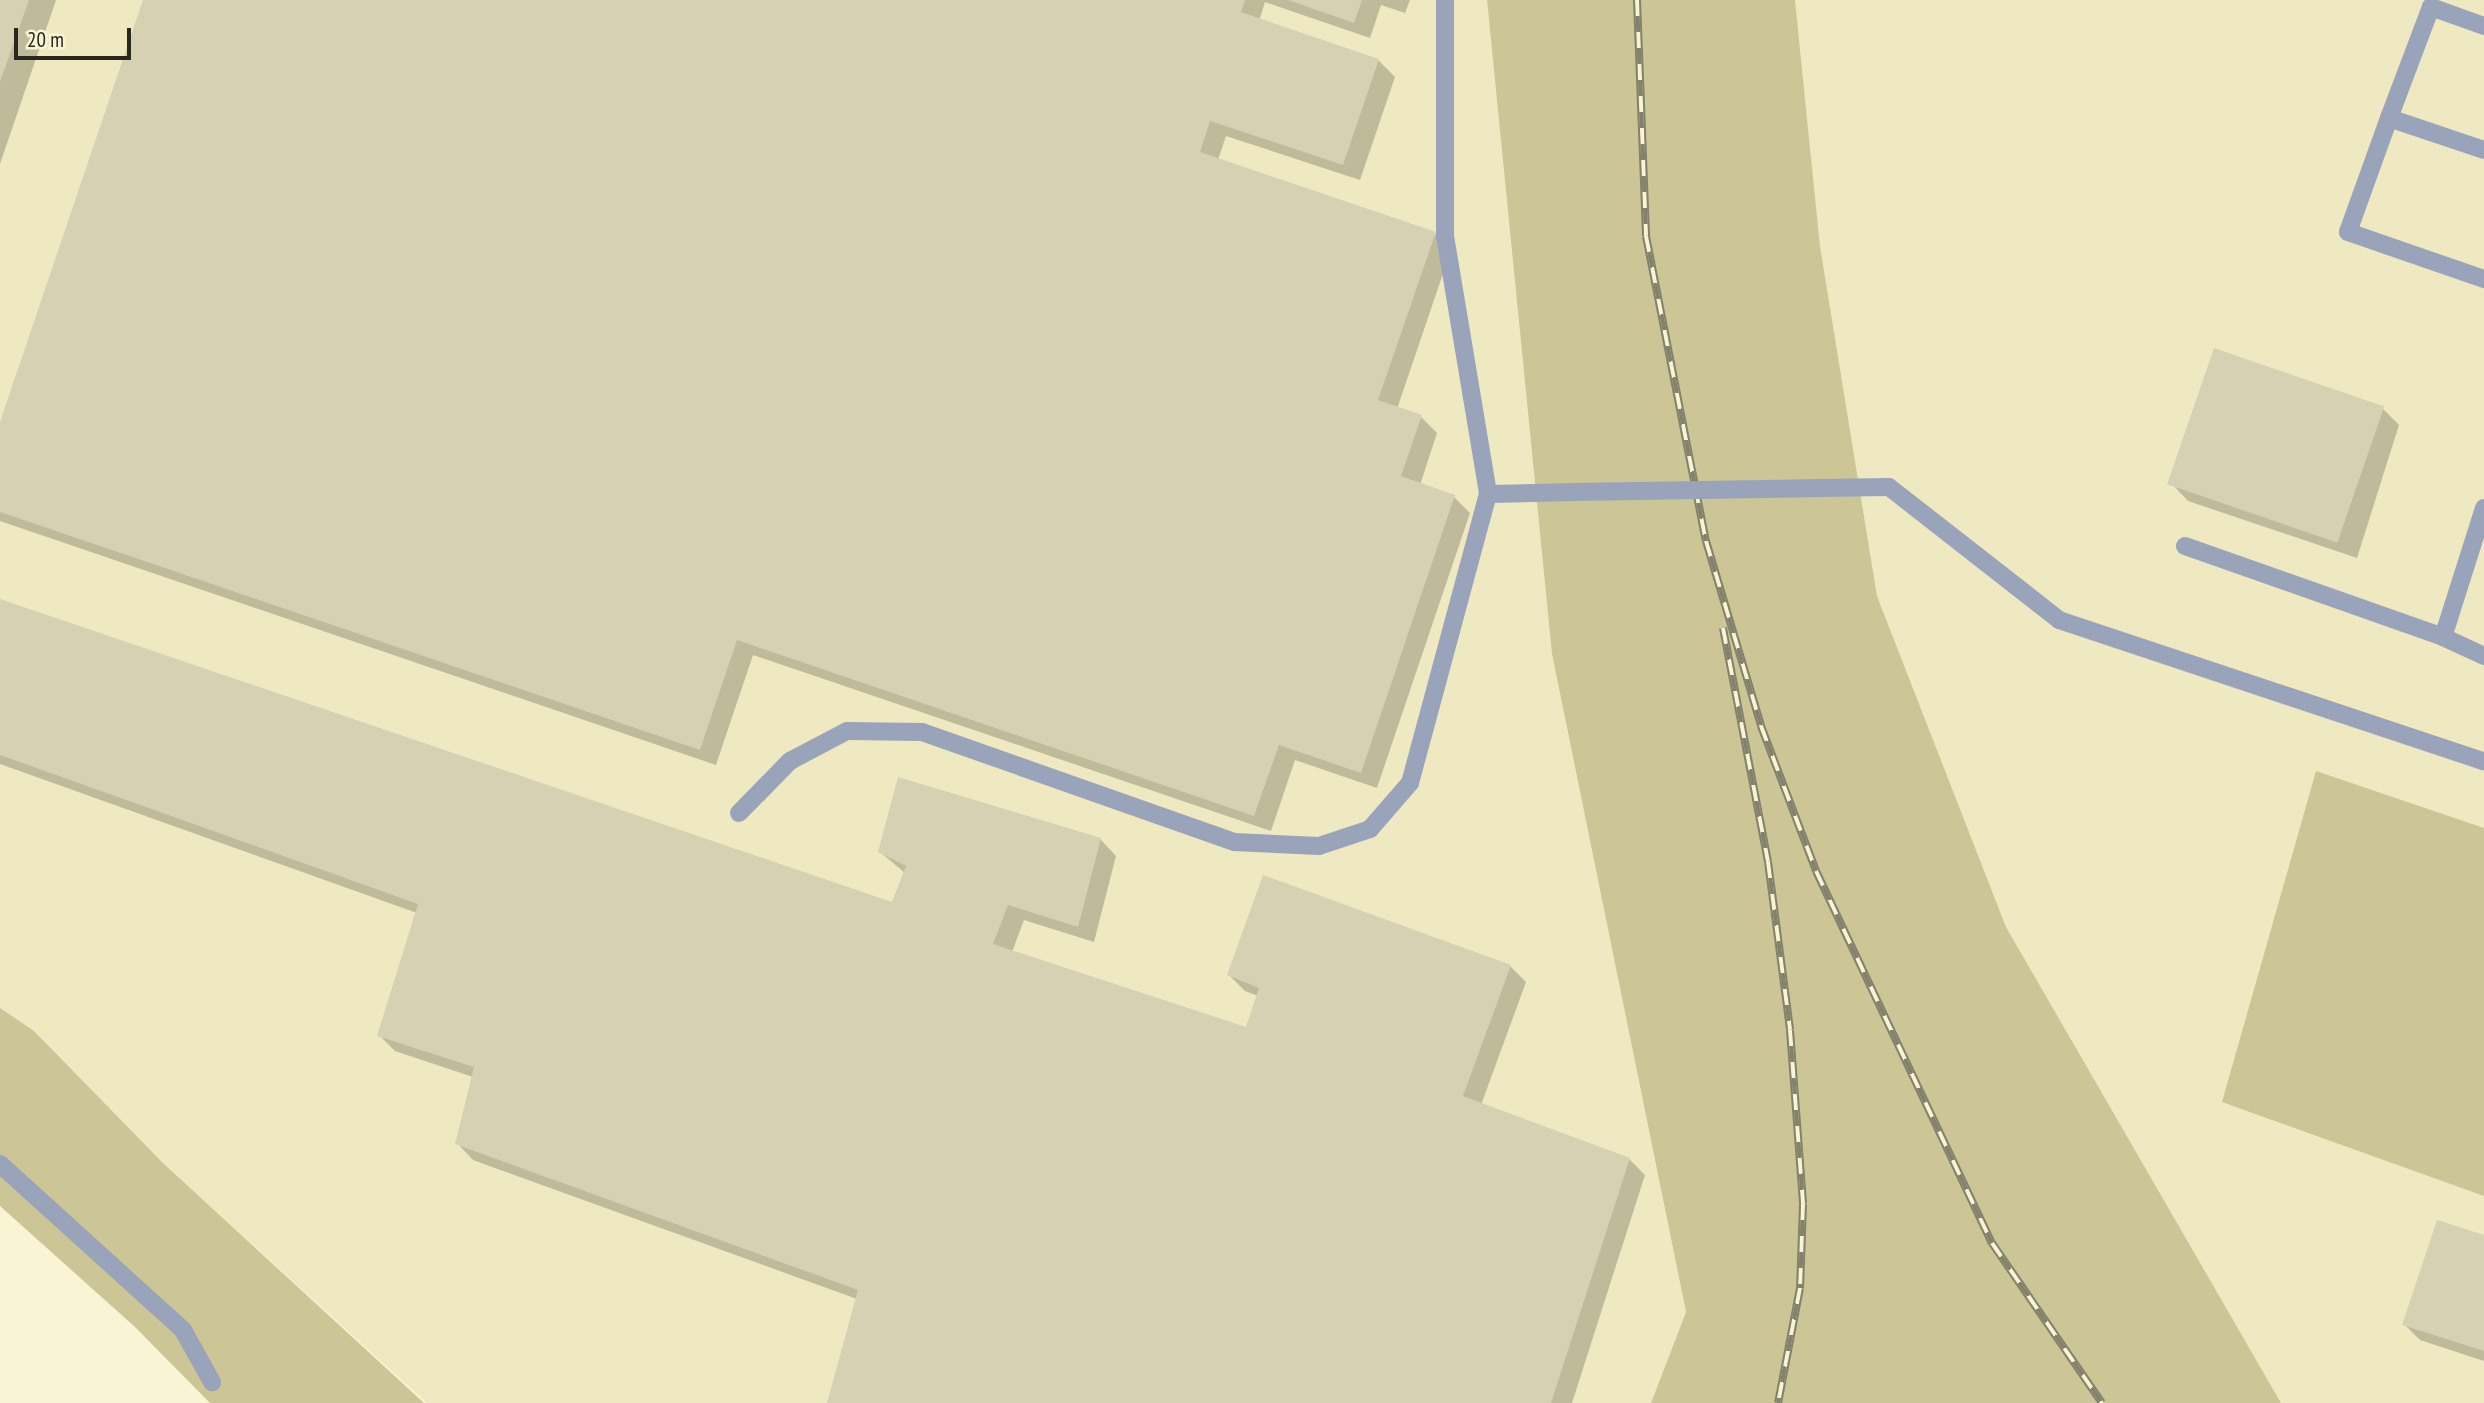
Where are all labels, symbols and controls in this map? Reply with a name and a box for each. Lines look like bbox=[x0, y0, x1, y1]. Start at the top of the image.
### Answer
scale bar bbox=[18, 14, 135, 58]
text: 20 m bbox=[27, 26, 64, 53]

